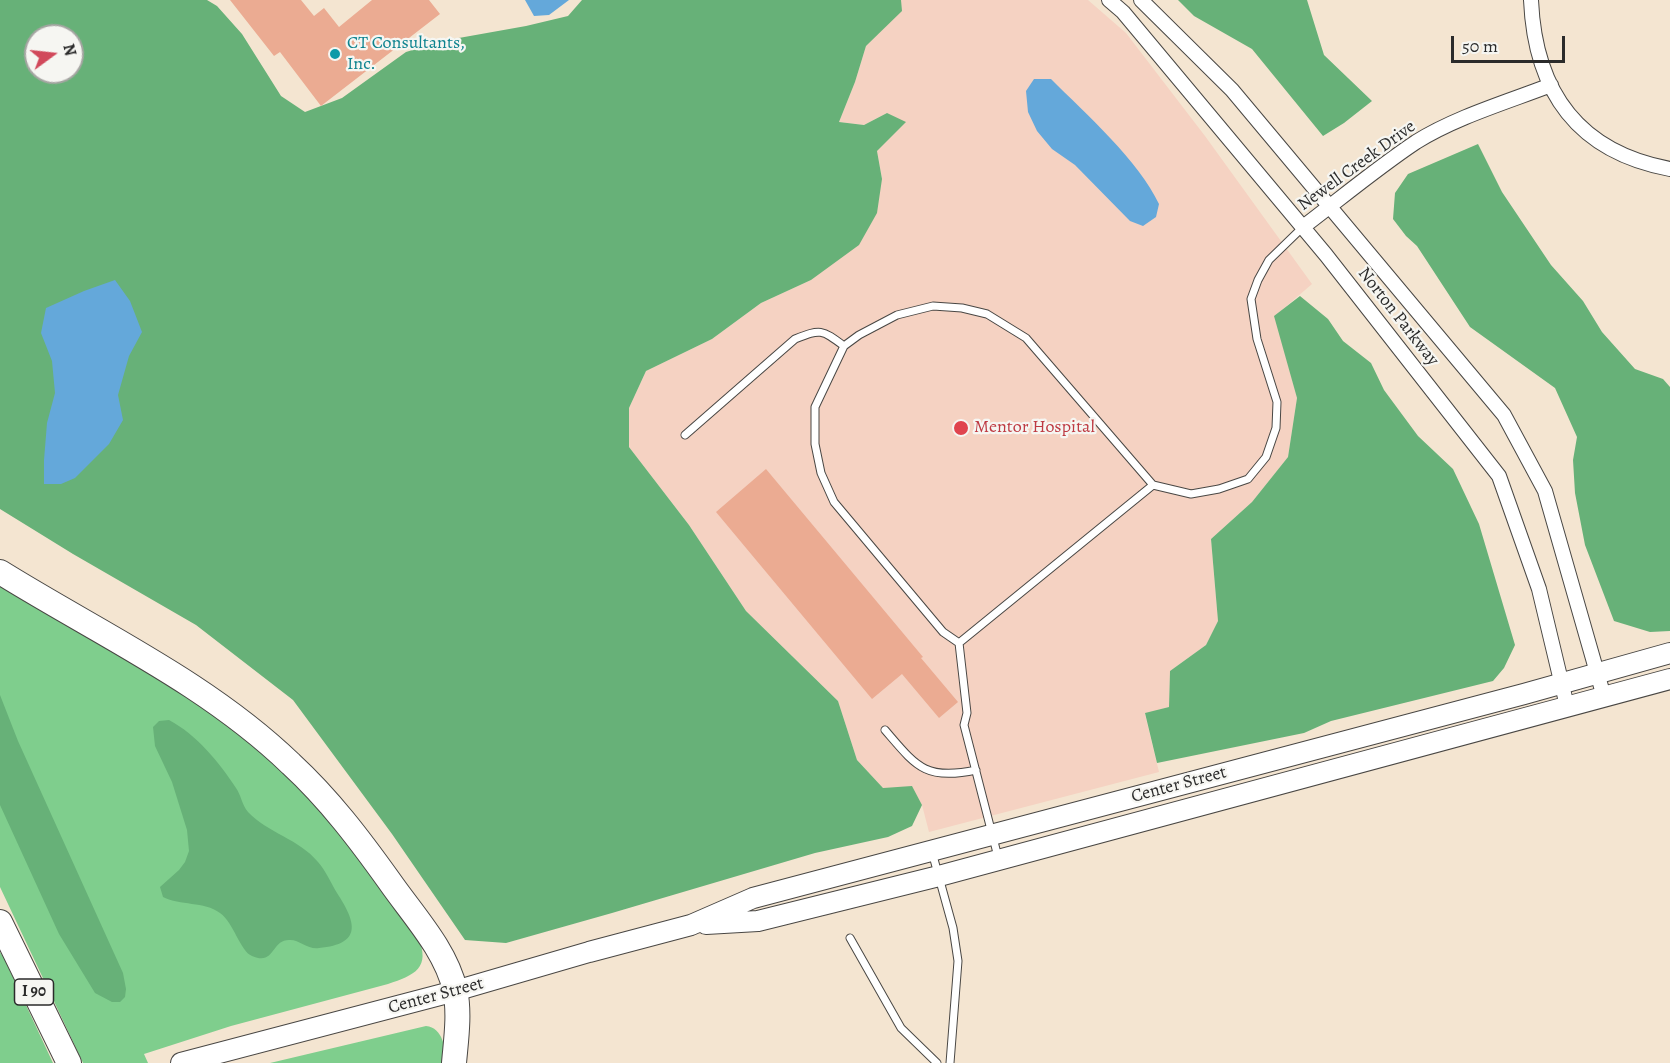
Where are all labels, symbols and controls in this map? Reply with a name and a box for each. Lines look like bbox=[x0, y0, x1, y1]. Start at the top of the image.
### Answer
north arrow bbox=[24, 24, 84, 84]
scale bar bbox=[1454, 24, 1568, 62]
place label: CT Consultants, Inc. bbox=[347, 33, 465, 76]
text: 50 m bbox=[1462, 34, 1498, 58]
text: N bbox=[57, 41, 82, 58]
marker: CT Consultants, Inc. bbox=[328, 47, 342, 61]
street label: Newell Creek Drive bbox=[1294, 116, 1420, 216]
street label: Norton Parkway bbox=[1353, 263, 1443, 371]
place label: Mentor Hospital bbox=[974, 417, 1095, 439]
marker: Mentor Hospital bbox=[952, 419, 970, 437]
street label: Center Street bbox=[1129, 762, 1229, 808]
street label: Center Street bbox=[386, 973, 486, 1019]
road number: I 90 bbox=[15, 979, 54, 1005]

